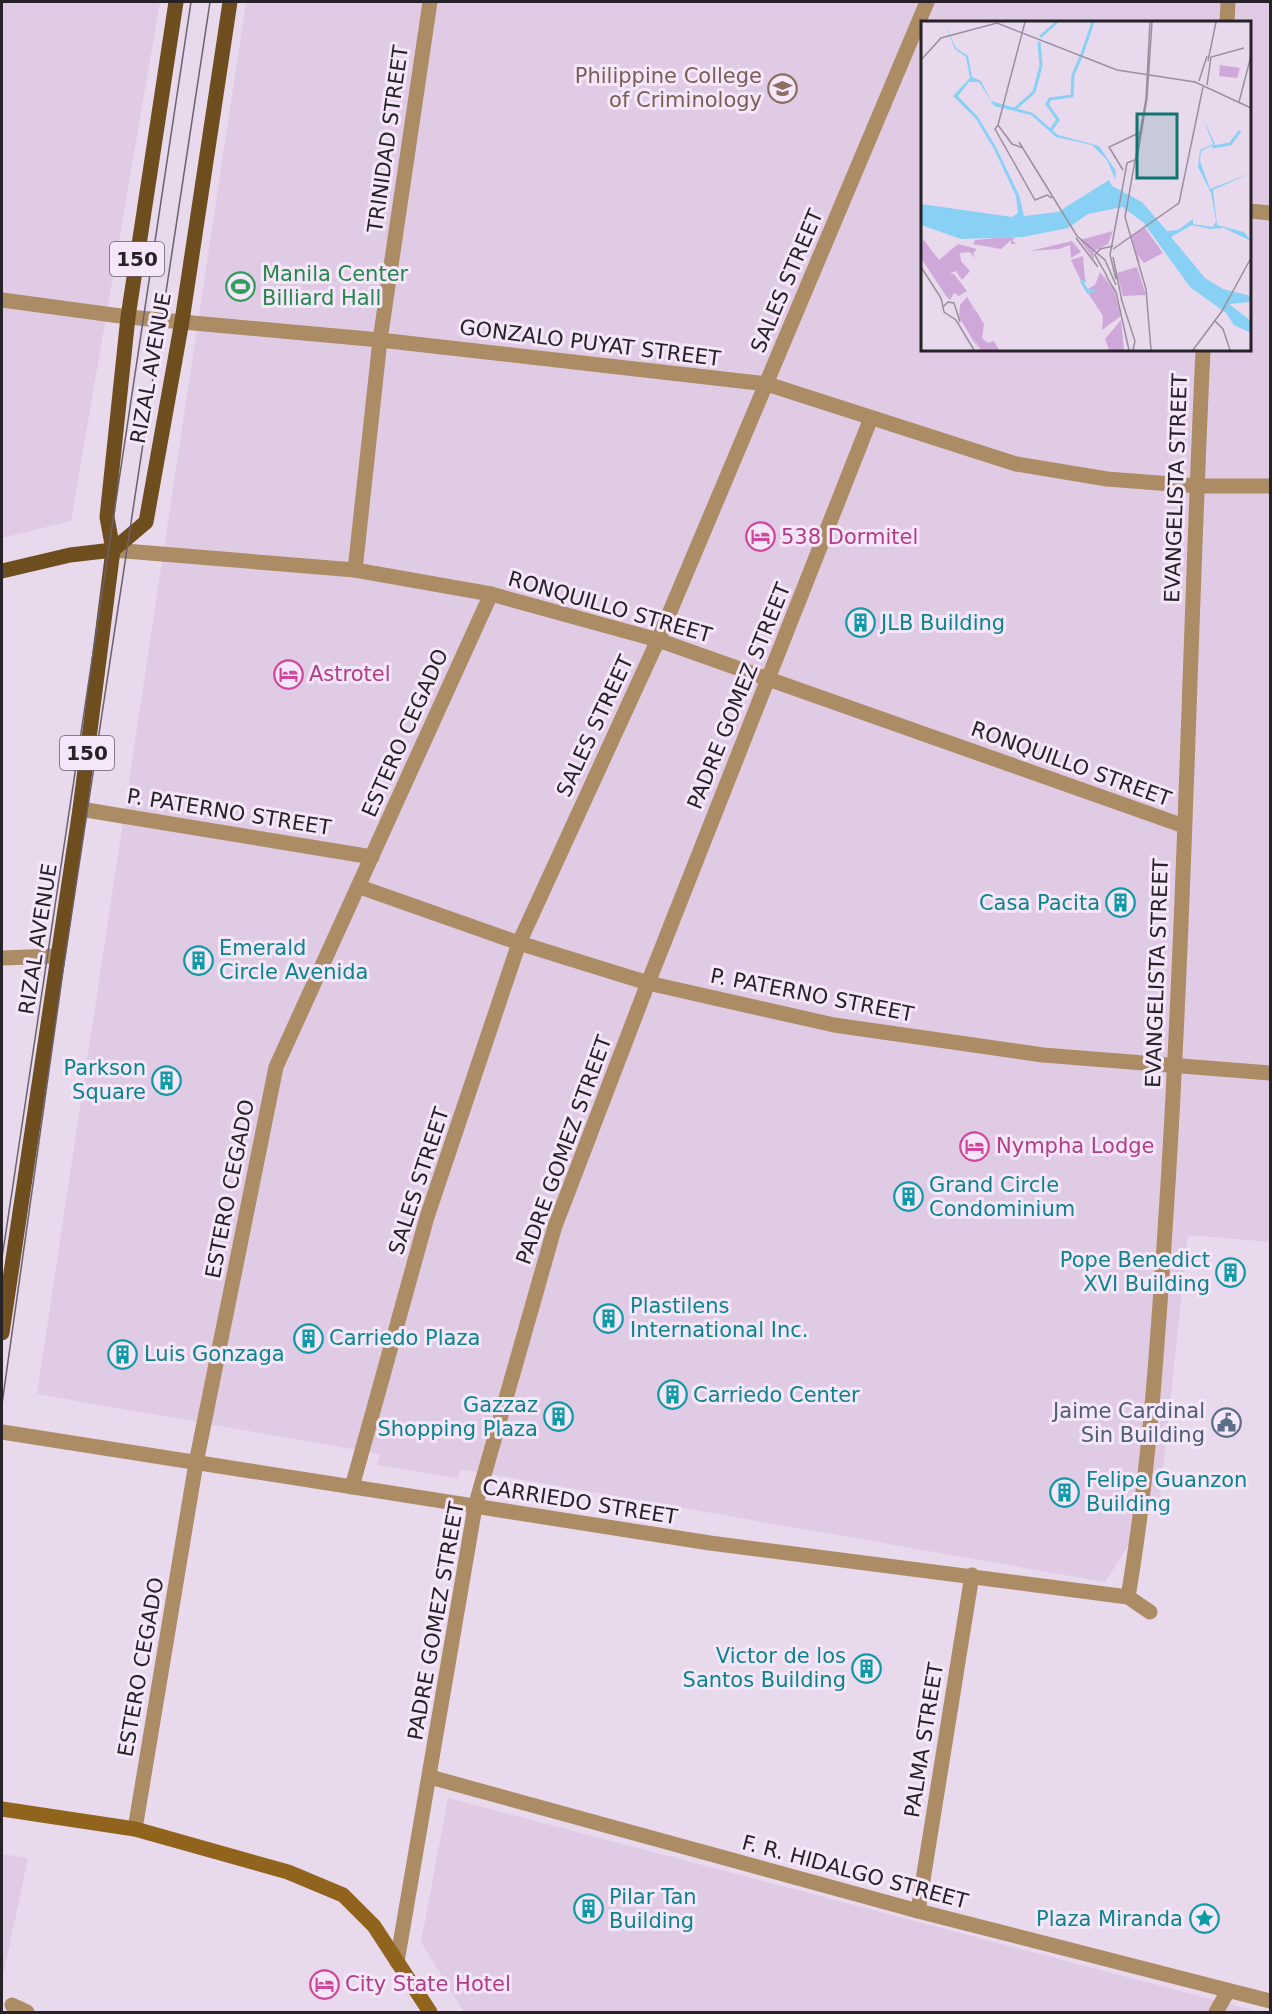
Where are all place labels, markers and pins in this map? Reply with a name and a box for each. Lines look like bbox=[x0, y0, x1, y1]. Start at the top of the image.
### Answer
place label: Philippine College of Criminology bbox=[575, 64, 762, 112]
school or university icon: Philippine College of Criminology bbox=[767, 72, 799, 104]
place label: Manila Center Billiard Hall bbox=[262, 262, 409, 310]
sports icon: Manila Center Billiard Hall bbox=[225, 270, 257, 302]
hotel icon: 538 Dormitel bbox=[744, 521, 776, 553]
place label: 538 Dormitel bbox=[781, 525, 918, 549]
building icon: JLB Building bbox=[844, 607, 876, 639]
place label: JLB Building bbox=[879, 611, 1005, 635]
hotel icon: Astrotel bbox=[272, 658, 304, 690]
place label: Astrotel bbox=[309, 662, 391, 686]
building icon: Casa Pacita bbox=[1105, 887, 1137, 919]
place label: Casa Pacita bbox=[979, 891, 1100, 915]
place label: Emerald Circle Avenida bbox=[219, 936, 368, 984]
building icon: Emerald Circle Avenida bbox=[182, 944, 214, 976]
place label: Parkson Square bbox=[64, 1056, 146, 1104]
building icon: Parkson Square bbox=[151, 1064, 183, 1096]
hotel icon: Nympha Lodge bbox=[959, 1130, 991, 1162]
place label: Nympha Lodge bbox=[996, 1134, 1155, 1158]
place label: Grand Circle Condominium bbox=[929, 1173, 1075, 1221]
building icon: Grand Circle Condominium bbox=[892, 1181, 924, 1213]
place label: Pope Benedict XVI Building bbox=[1060, 1248, 1210, 1296]
building icon: Pope Benedict XVI Building bbox=[1215, 1256, 1247, 1288]
place label: Plastilens International Inc. bbox=[630, 1294, 808, 1342]
building icon: Plastilens International Inc. bbox=[593, 1302, 625, 1334]
building icon: Carriedo Plaza bbox=[292, 1322, 324, 1354]
place label: Carriedo Plaza bbox=[329, 1326, 480, 1350]
building icon: Luis Gonzaga bbox=[107, 1338, 139, 1370]
place label: Luis Gonzaga bbox=[144, 1342, 285, 1366]
building icon: Carriedo Center bbox=[656, 1379, 688, 1411]
place label: Carriedo Center bbox=[693, 1383, 860, 1407]
place label: Gazzaz Shopping Plaza bbox=[377, 1393, 538, 1441]
place label: Jaime Cardinal Sin Building bbox=[1051, 1399, 1205, 1447]
building icon: Gazzaz Shopping Plaza bbox=[543, 1401, 575, 1433]
public building icon: Jaime Cardinal Sin Building bbox=[1210, 1407, 1242, 1439]
place label: Felipe Guanzon Building bbox=[1086, 1468, 1247, 1516]
building icon: Felipe Guanzon Building bbox=[1049, 1476, 1081, 1508]
place label: Victor de los Santos Building bbox=[683, 1644, 846, 1692]
building icon: Victor de los Santos Building bbox=[851, 1652, 883, 1684]
place label: Pilar Tan Building bbox=[609, 1885, 697, 1933]
building icon: Pilar Tan Building bbox=[572, 1893, 604, 1925]
place icon: Plaza Miranda bbox=[1188, 1903, 1220, 1935]
place label: Plaza Miranda bbox=[1036, 1907, 1183, 1931]
hotel icon: City State Hotel bbox=[308, 1968, 340, 2000]
place label: City State Hotel bbox=[345, 1972, 511, 1996]

